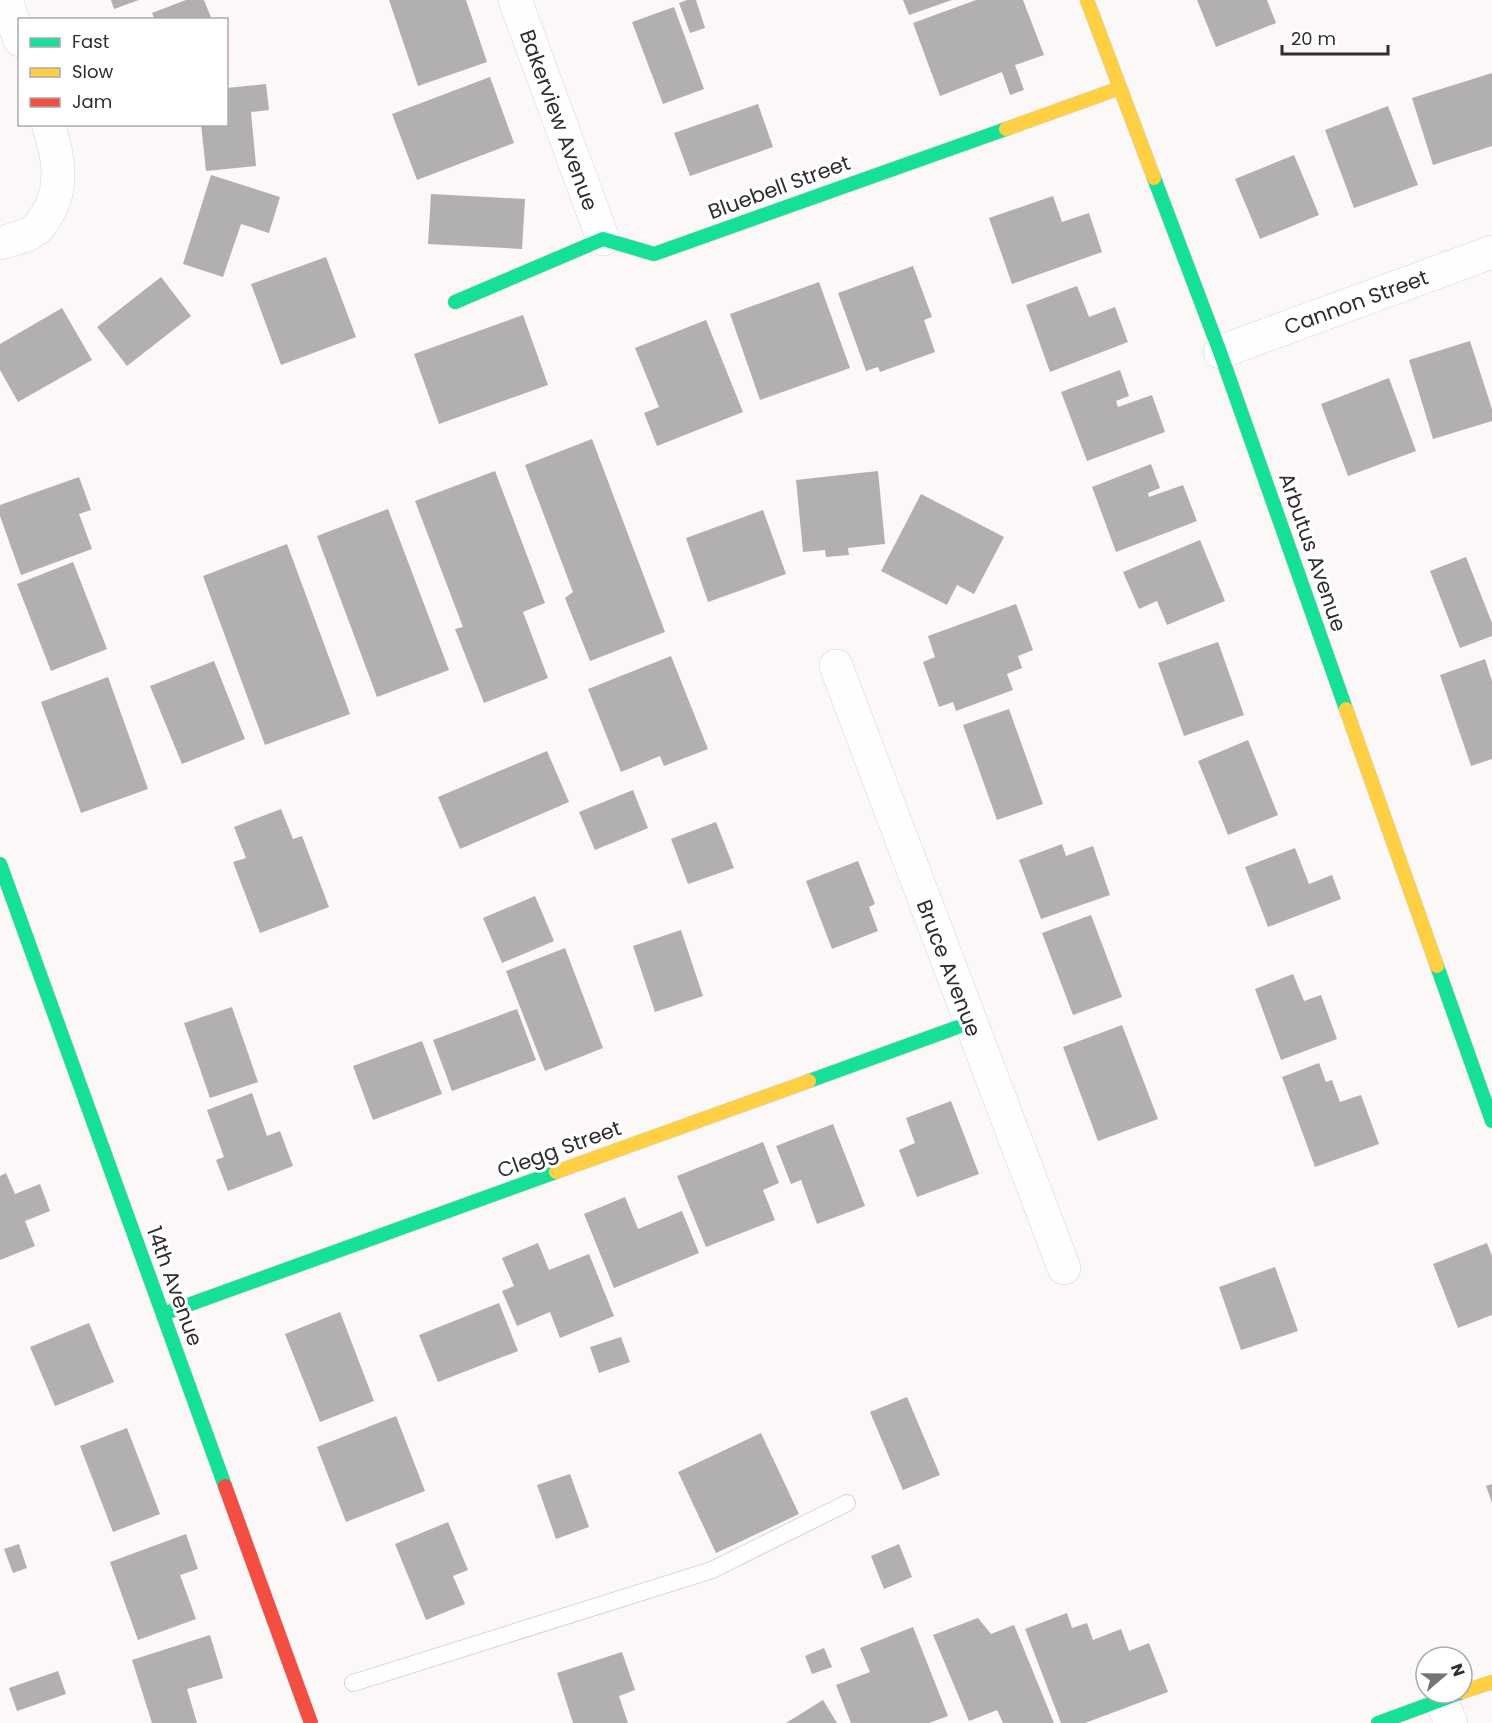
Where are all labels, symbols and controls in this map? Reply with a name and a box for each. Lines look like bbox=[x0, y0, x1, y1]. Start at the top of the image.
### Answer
legend bbox=[18, 18, 228, 126]
scale bar bbox=[1282, 18, 1388, 56]
street label: Bakerview Avenue bbox=[513, 26, 605, 214]
text: 20 m bbox=[1291, 26, 1336, 51]
text: Fast bbox=[72, 29, 109, 54]
text: Slow bbox=[72, 59, 114, 84]
text: Jam bbox=[72, 89, 112, 114]
street label: Bluebell Street bbox=[704, 148, 854, 226]
street label: Cannon Street bbox=[1280, 263, 1432, 341]
street label: Arbutus Avenue bbox=[1272, 469, 1354, 635]
street label: Bruce Avenue bbox=[910, 895, 988, 1041]
street label: Clegg Street bbox=[493, 1113, 625, 1185]
street label: 14th Avenue bbox=[140, 1222, 210, 1350]
north arrow bbox=[1414, 1645, 1474, 1705]
text: N bbox=[1445, 1660, 1470, 1680]

